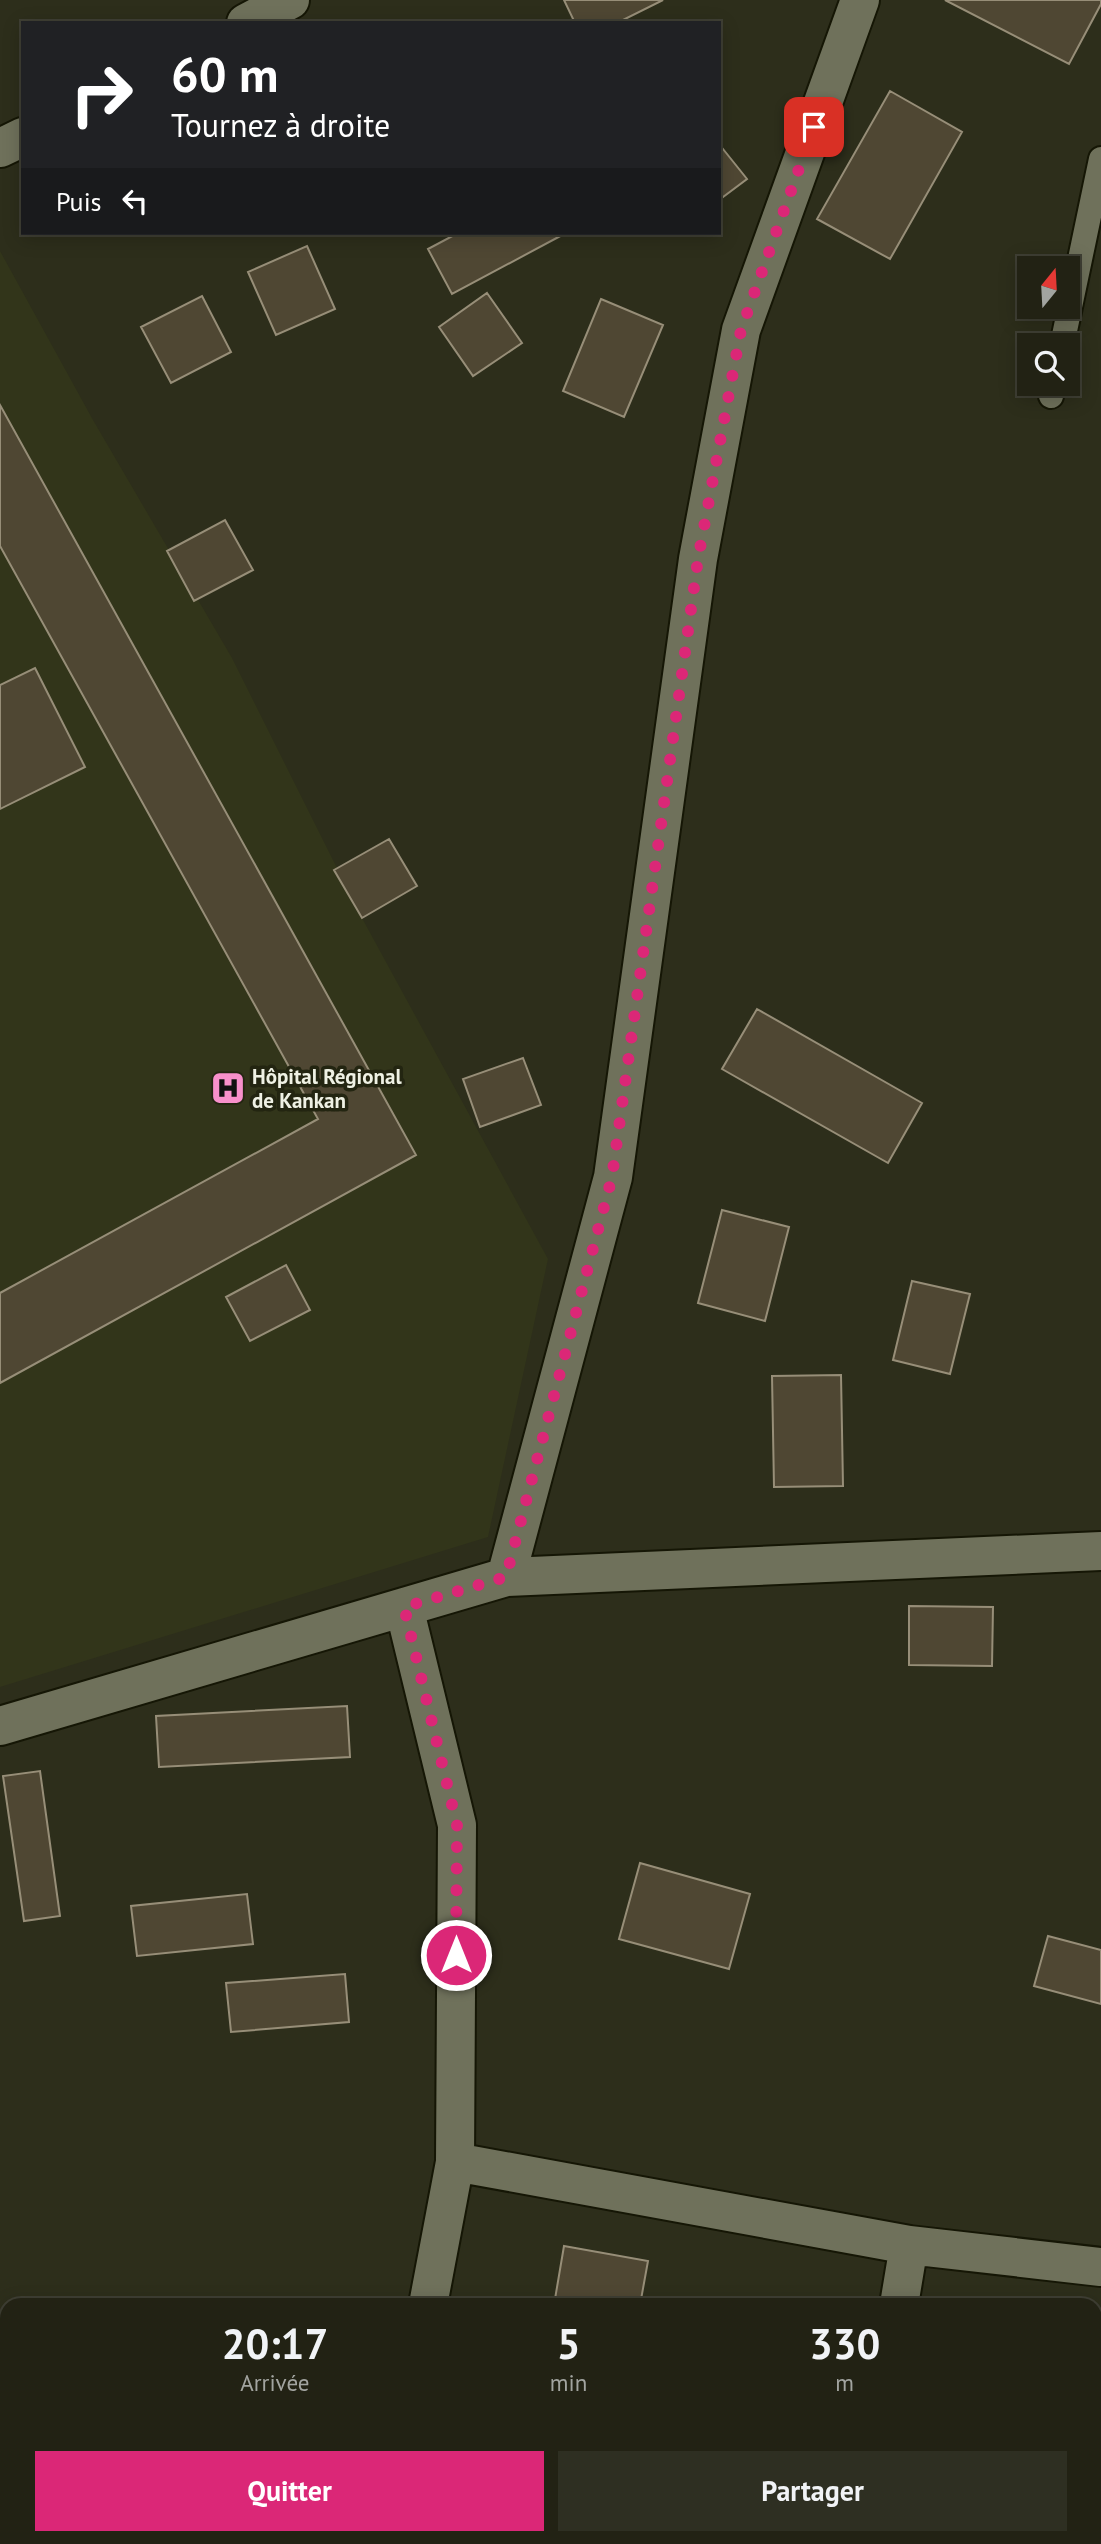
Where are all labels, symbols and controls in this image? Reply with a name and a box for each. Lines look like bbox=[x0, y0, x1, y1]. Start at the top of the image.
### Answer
text: 60 m bbox=[171, 42, 278, 106]
icon: right bbox=[56, 49, 147, 140]
pin bbox=[784, 97, 844, 157]
text: Tournez à droite bbox=[171, 104, 390, 146]
icon: arrive bbox=[795, 108, 833, 146]
icon: left bbox=[116, 182, 154, 220]
text: Puis bbox=[56, 185, 102, 218]
north arrow bbox=[1017, 256, 1080, 318]
map controls bbox=[1017, 256, 1080, 396]
button: search bbox=[1017, 333, 1080, 396]
place label: Hôpital Régional de Kankan bbox=[252, 1063, 402, 1114]
hospital icon: Hôpital Régional de Kankan bbox=[209, 1069, 247, 1107]
position arrow bbox=[419, 1918, 493, 1992]
text: 20:17 bbox=[222, 2316, 328, 2371]
text: 5 bbox=[557, 2316, 580, 2371]
text: 330 bbox=[809, 2316, 880, 2371]
text: Arrivée bbox=[240, 2368, 310, 2397]
text: min bbox=[550, 2368, 587, 2397]
text: m bbox=[835, 2368, 854, 2397]
button: Quitter bbox=[35, 2451, 544, 2531]
button: Partager bbox=[558, 2451, 1067, 2531]

